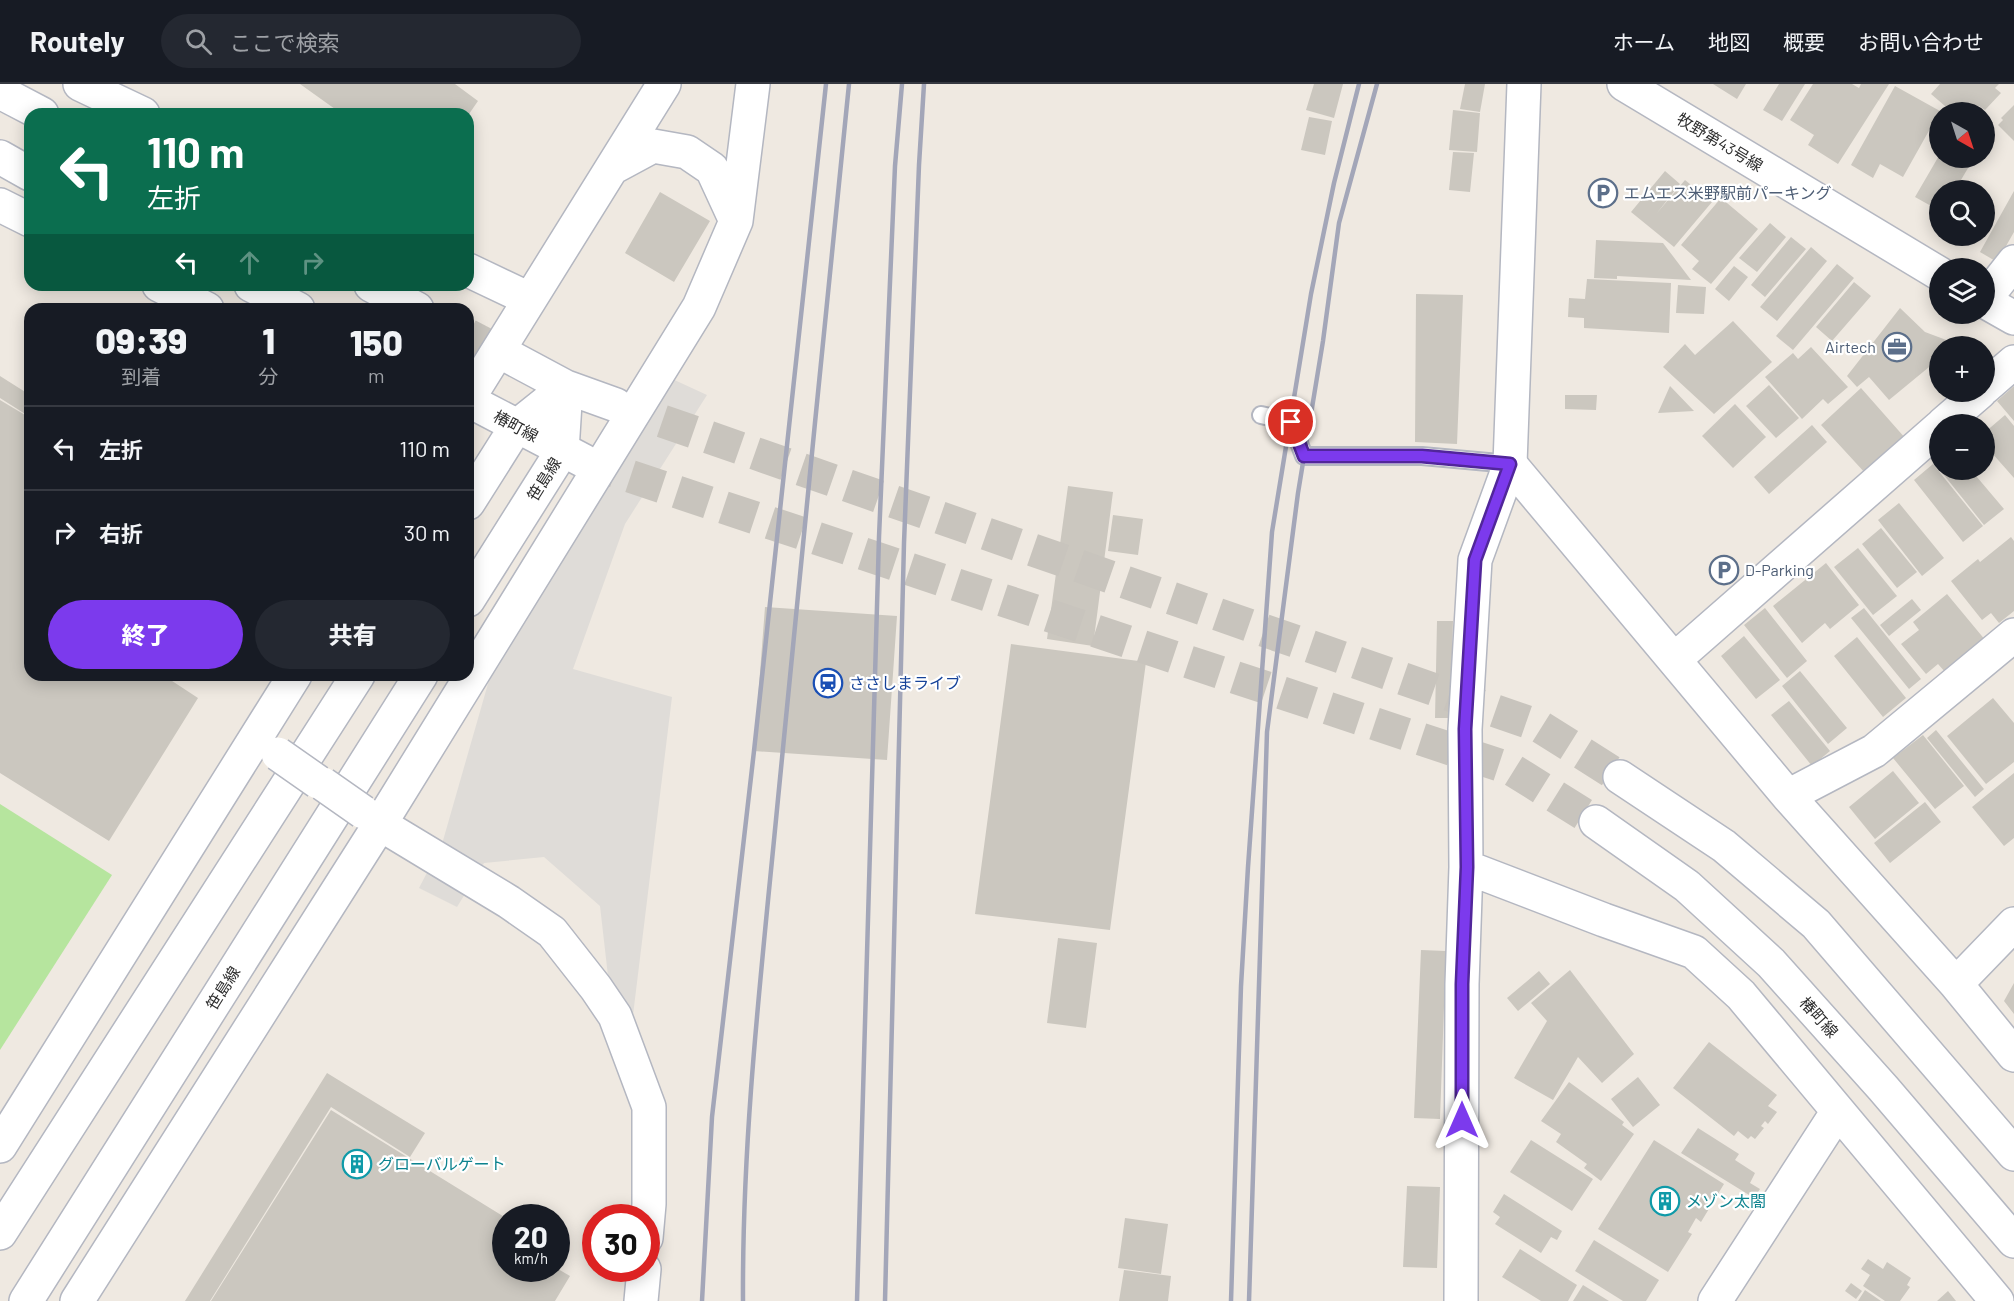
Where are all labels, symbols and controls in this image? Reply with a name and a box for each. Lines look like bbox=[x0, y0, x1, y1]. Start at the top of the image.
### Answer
search box bbox=[161, 14, 581, 68]
text: Routely bbox=[30, 24, 125, 58]
icon: search bbox=[182, 25, 215, 58]
text: ここで検索 bbox=[230, 29, 340, 55]
text: ホーム bbox=[1613, 29, 1675, 54]
text: 地図 bbox=[1708, 29, 1750, 54]
text: 概要 bbox=[1783, 29, 1825, 54]
text: お問い合わせ bbox=[1858, 29, 1984, 54]
north arrow bbox=[1929, 102, 1995, 168]
map controls bbox=[1929, 102, 1995, 480]
street label: 牧野第43号線 bbox=[1674, 108, 1767, 175]
text: 110 m bbox=[147, 126, 244, 176]
icon: left bbox=[48, 132, 126, 210]
parking icon: エムエス米野駅前パーキング bbox=[1587, 177, 1619, 209]
button: search bbox=[1929, 180, 1995, 246]
text: 左折 bbox=[147, 181, 201, 213]
place label: エムエス米野駅前パーキング bbox=[1624, 183, 1832, 202]
icon: left bbox=[170, 246, 203, 279]
icon: ahead bbox=[233, 246, 266, 279]
icon: right bbox=[296, 246, 329, 279]
button: layers bbox=[1929, 258, 1995, 324]
text: 09:39 bbox=[95, 318, 187, 361]
text: 1 bbox=[262, 318, 275, 361]
text: 150 bbox=[350, 320, 403, 363]
office icon: Airtech bbox=[1881, 331, 1913, 363]
button: + bbox=[1929, 336, 1995, 402]
place label: Airtech bbox=[1825, 337, 1876, 356]
text: m bbox=[368, 363, 385, 387]
text: 到着 bbox=[121, 364, 161, 388]
text: 分 bbox=[259, 364, 279, 388]
pin bbox=[1265, 396, 1316, 447]
icon: arrive bbox=[1274, 405, 1307, 438]
street label: 椿町線 bbox=[491, 406, 542, 445]
button: − bbox=[1929, 414, 1995, 480]
icon: left bbox=[48, 432, 81, 465]
text: 110 m bbox=[400, 435, 450, 461]
text: 左折 bbox=[99, 436, 143, 462]
street label: 笹島線 bbox=[523, 453, 564, 504]
icon: right bbox=[48, 516, 81, 549]
text: 30 m bbox=[404, 519, 450, 545]
text: 右折 bbox=[99, 520, 143, 546]
parking icon: D-Parking bbox=[1708, 554, 1740, 586]
place label: D-Parking bbox=[1745, 560, 1814, 579]
button: 終了 bbox=[48, 600, 243, 669]
button: 共有 bbox=[255, 600, 450, 669]
station icon: ささしまライブ bbox=[812, 667, 844, 699]
place label: ささしまライブ bbox=[849, 673, 961, 692]
street label: 笹島線 bbox=[202, 962, 243, 1013]
street label: 椿町線 bbox=[1796, 992, 1842, 1041]
position arrow bbox=[1430, 1088, 1494, 1152]
building icon: グローバルゲート bbox=[341, 1148, 373, 1180]
place label: グローバルゲート bbox=[378, 1154, 506, 1173]
building icon: メゾン太閤 bbox=[1649, 1185, 1681, 1217]
place label: メゾン太閤 bbox=[1686, 1191, 1766, 1210]
speed limit sign: 30 bbox=[582, 1204, 660, 1282]
text: 20 bbox=[514, 1218, 548, 1254]
text: km/h bbox=[514, 1249, 548, 1267]

